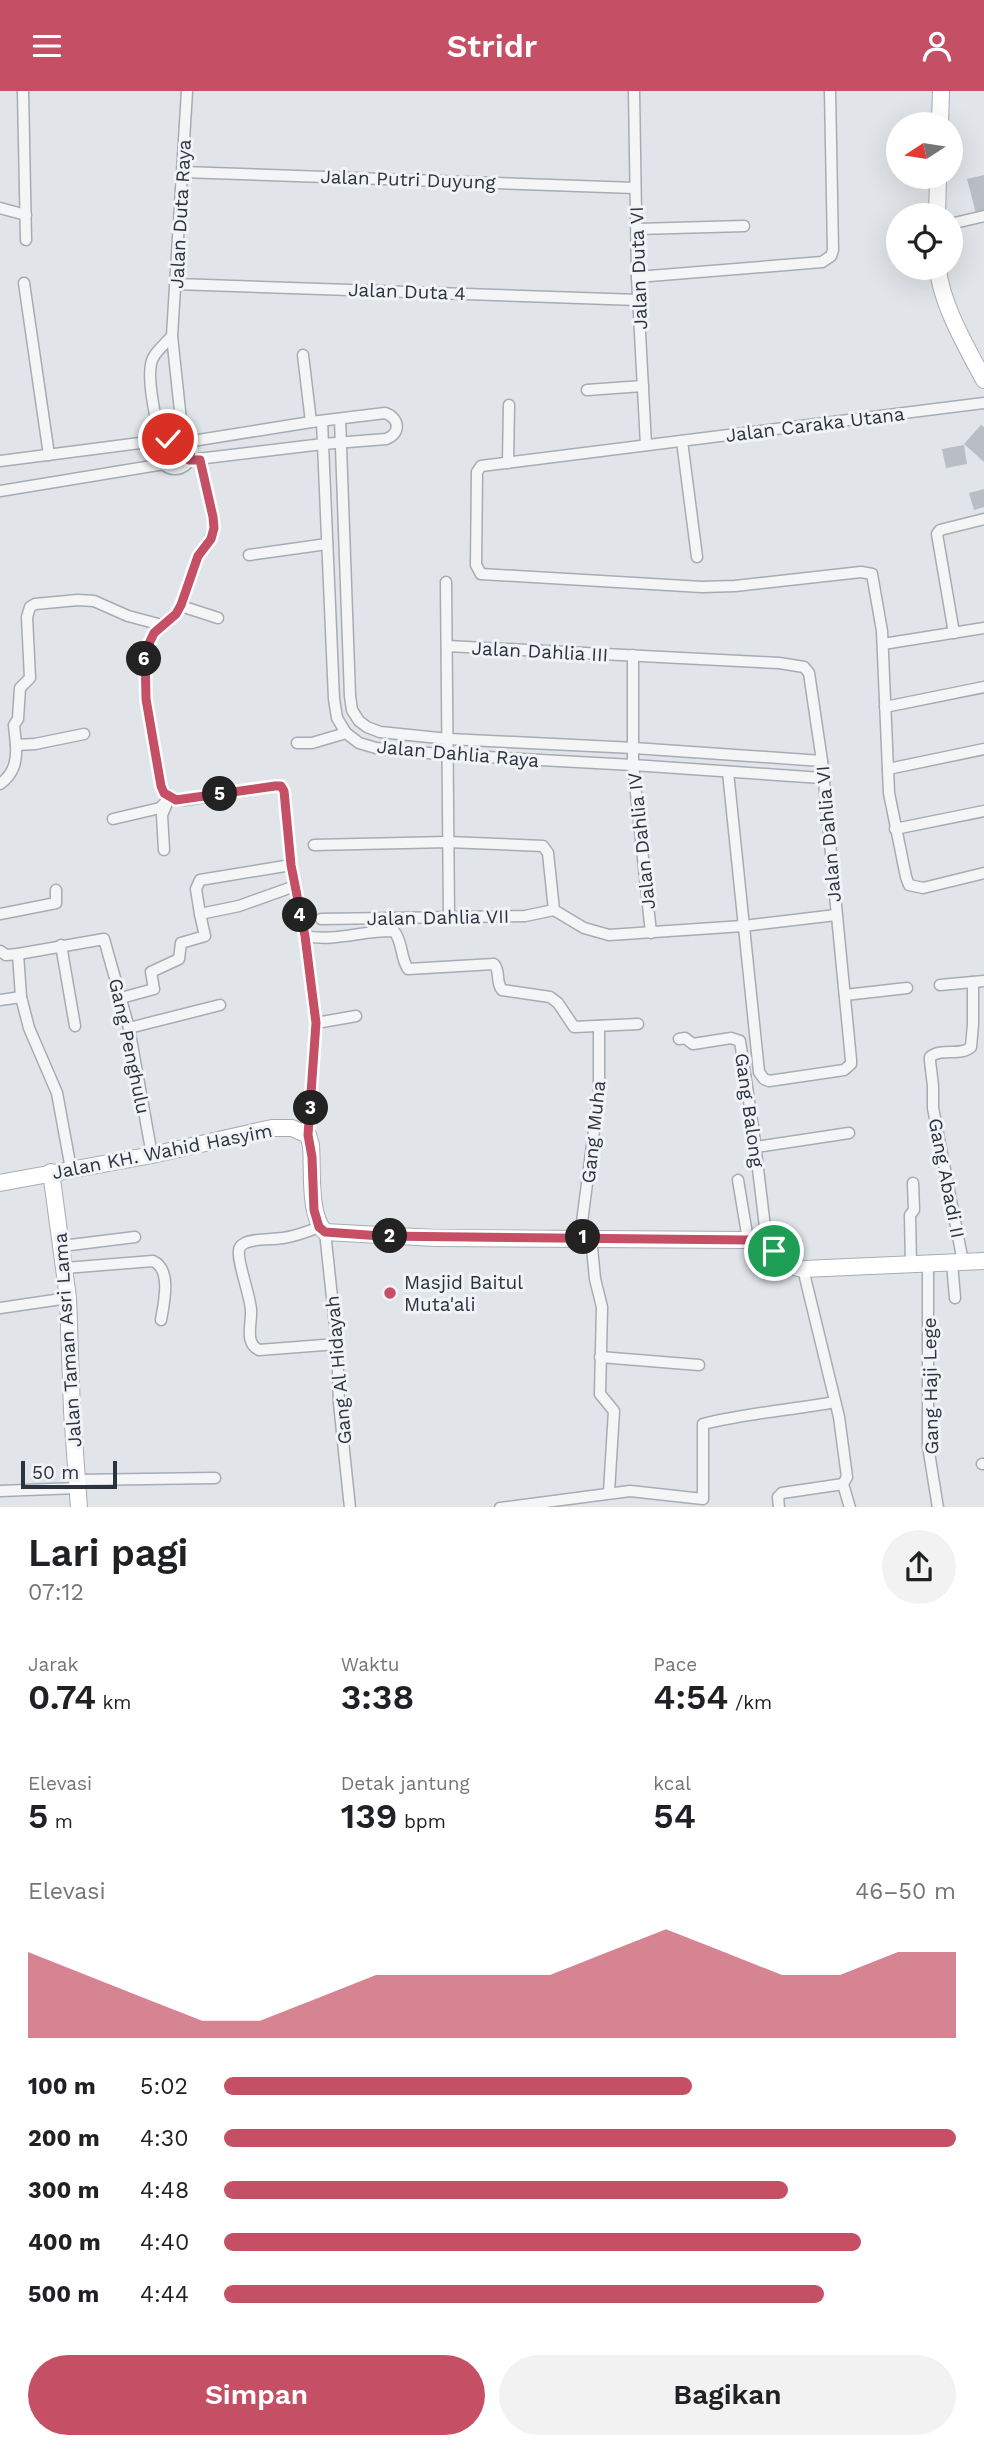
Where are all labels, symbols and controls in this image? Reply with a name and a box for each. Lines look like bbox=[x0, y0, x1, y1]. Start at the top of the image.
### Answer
icon: menu bbox=[28, 27, 66, 65]
text: Stridr bbox=[447, 27, 537, 65]
icon: person bbox=[918, 27, 956, 65]
north arrow bbox=[886, 112, 962, 189]
map controls bbox=[886, 112, 963, 280]
street label: Jalan Duta Raya bbox=[165, 139, 196, 289]
street label: Jalan Putri Duyung bbox=[320, 165, 497, 194]
button: locate bbox=[886, 203, 963, 280]
street label: Jalan Duta VI bbox=[625, 206, 652, 330]
street label: Jalan Duta 4 bbox=[348, 278, 466, 305]
street label: Jalan Caraka Utana bbox=[724, 402, 906, 447]
pin bbox=[138, 409, 198, 469]
icon: check bbox=[149, 420, 187, 458]
street label: Jalan Dahlia III bbox=[471, 636, 609, 667]
pin: 6 bbox=[127, 641, 162, 677]
text: 6 bbox=[138, 647, 149, 670]
street label: Jalan Dahlia Raya bbox=[376, 735, 540, 772]
street label: Jalan Dahlia VI bbox=[811, 765, 846, 903]
street label: Jalan Dahlia IV bbox=[623, 771, 660, 911]
pin: 5 bbox=[202, 777, 238, 811]
text: 5 bbox=[214, 782, 225, 805]
pin: 4 bbox=[282, 897, 318, 933]
text: 4 bbox=[293, 903, 306, 926]
street label: Jalan Dahlia VII bbox=[366, 905, 510, 930]
street label: Gang Penghulu bbox=[104, 976, 155, 1116]
street label: Gang Balong bbox=[730, 1051, 769, 1170]
street label: Gang Muha bbox=[577, 1079, 610, 1185]
pin: 3 bbox=[294, 1091, 328, 1125]
text: 3 bbox=[305, 1096, 316, 1119]
street label: Gang Abadi II bbox=[924, 1116, 969, 1240]
street label: Jalan KH. Wahid Hasyim bbox=[50, 1119, 274, 1184]
pin: 2 bbox=[372, 1219, 408, 1253]
pin: 1 bbox=[566, 1219, 600, 1255]
pin bbox=[744, 1221, 804, 1281]
text: 2 bbox=[384, 1224, 395, 1247]
text: 1 bbox=[578, 1225, 587, 1248]
street label: Jalan Taman Asri Lama bbox=[49, 1232, 86, 1448]
icon: arrive bbox=[755, 1232, 793, 1270]
place label: Masjid Baitul Muta'ali bbox=[404, 1271, 523, 1316]
marker: Masjid Baitul Muta'ali bbox=[382, 1285, 398, 1301]
street label: Gang Al Hidayah bbox=[321, 1295, 356, 1445]
street label: Gang Haji Lege bbox=[918, 1317, 943, 1455]
scale bar bbox=[21, 1458, 117, 1490]
text: 50 m bbox=[32, 1461, 79, 1484]
button: share bbox=[882, 1530, 956, 1604]
text: Lari pagi bbox=[28, 1531, 188, 1575]
text: 07:12 bbox=[28, 1579, 84, 1606]
text: Jarak bbox=[28, 1653, 78, 1676]
text: Waktu bbox=[341, 1653, 399, 1676]
text: Pace bbox=[653, 1653, 697, 1676]
text: 0.74 bbox=[28, 1676, 96, 1718]
text: 3:38 bbox=[341, 1676, 414, 1718]
text: 4:54 bbox=[653, 1676, 729, 1718]
text: km bbox=[96, 1691, 131, 1714]
text: /km bbox=[729, 1691, 772, 1714]
text: Elevasi bbox=[28, 1772, 92, 1795]
text: Detak jantung bbox=[341, 1772, 470, 1795]
text: kcal bbox=[653, 1772, 691, 1795]
text: 5 bbox=[28, 1795, 48, 1837]
text: 139 bbox=[341, 1795, 397, 1837]
text: 54 bbox=[653, 1795, 696, 1837]
text: m bbox=[48, 1810, 73, 1833]
text: bpm bbox=[397, 1810, 446, 1833]
text: Elevasi bbox=[28, 1878, 106, 1905]
text: 46–50 m bbox=[855, 1878, 956, 1905]
text: 100 m bbox=[28, 2073, 96, 2100]
text: 5:02 bbox=[140, 2073, 188, 2100]
text: 200 m bbox=[28, 2125, 100, 2152]
text: 4:30 bbox=[140, 2125, 189, 2152]
text: 300 m bbox=[28, 2177, 99, 2204]
text: 4:48 bbox=[140, 2177, 189, 2204]
text: 400 m bbox=[28, 2229, 101, 2256]
text: 4:40 bbox=[140, 2229, 189, 2256]
text: 500 m bbox=[28, 2281, 99, 2308]
text: 4:44 bbox=[140, 2281, 189, 2308]
button: Simpan bbox=[28, 2355, 485, 2435]
button: Bagikan bbox=[499, 2355, 956, 2435]

